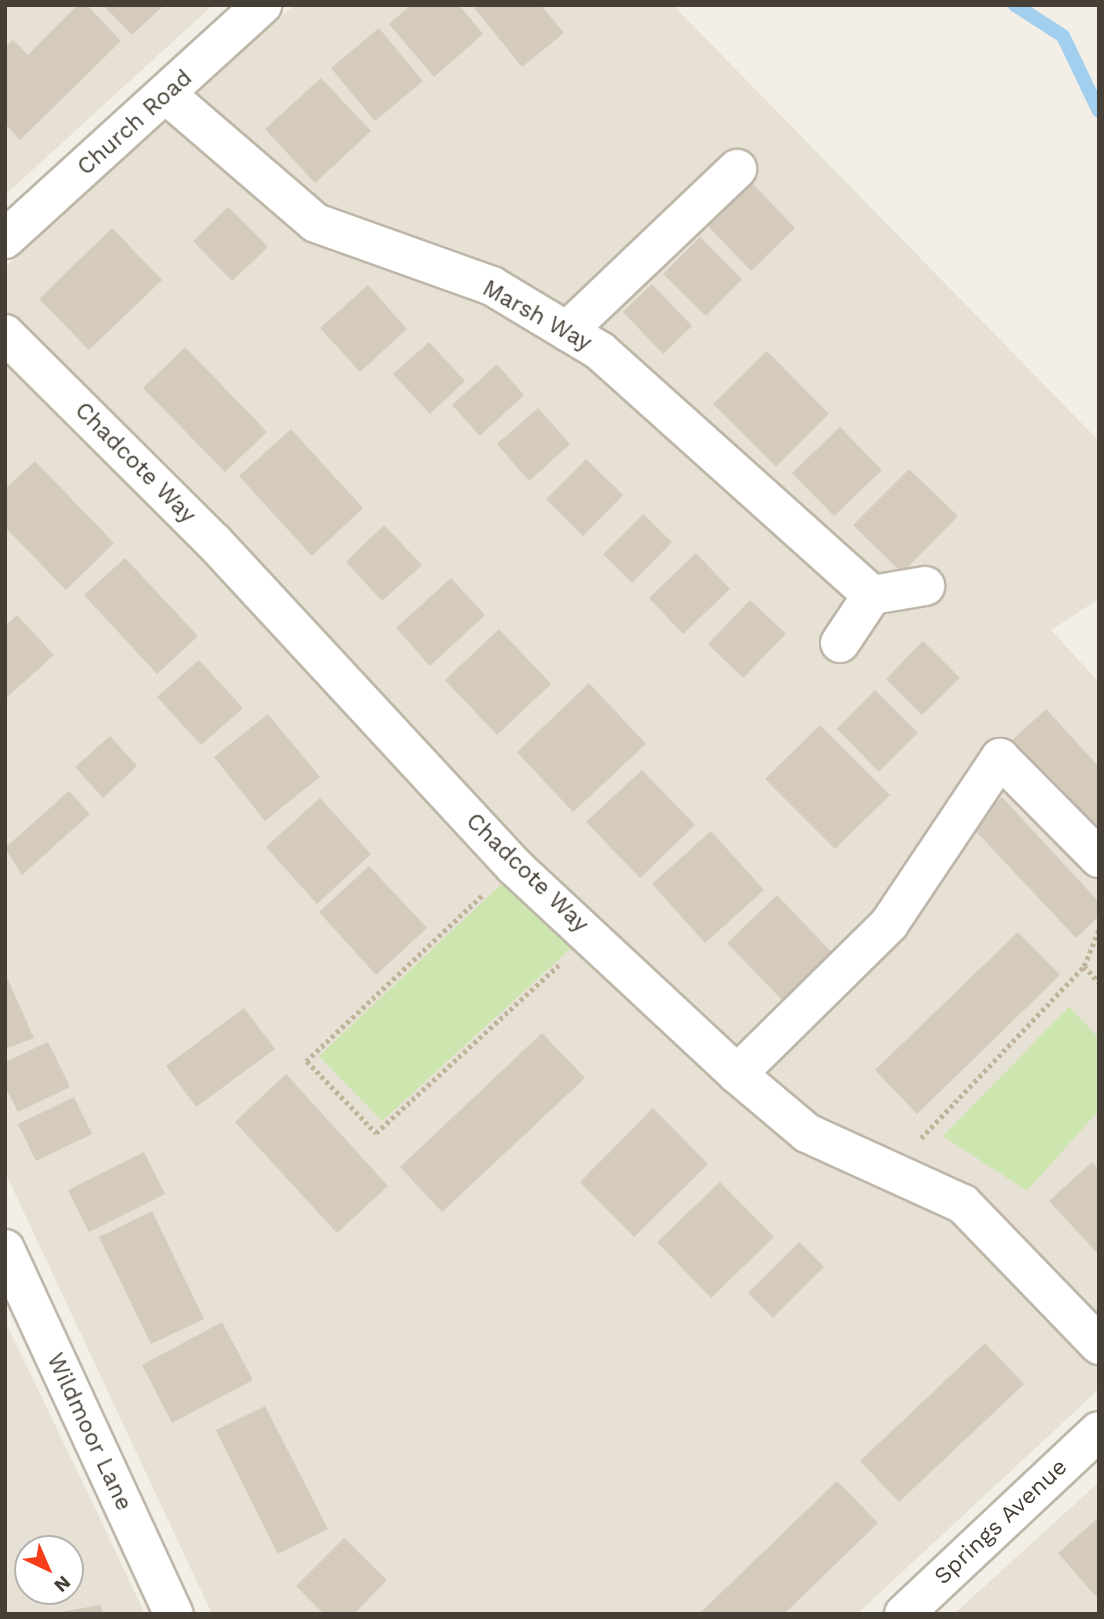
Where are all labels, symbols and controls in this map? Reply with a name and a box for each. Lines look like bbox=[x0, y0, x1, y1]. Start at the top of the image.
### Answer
street label: Church Road bbox=[72, 64, 198, 182]
street label: Marsh Way bbox=[477, 275, 597, 357]
street label: Chadcote Way bbox=[69, 397, 201, 529]
street label: Chadcote Way bbox=[460, 807, 594, 939]
street label: Wildmoor Lane bbox=[40, 1349, 138, 1515]
street label: Springs Avenue bbox=[929, 1453, 1073, 1591]
north arrow bbox=[14, 1535, 84, 1605]
text: N bbox=[49, 1571, 76, 1597]

